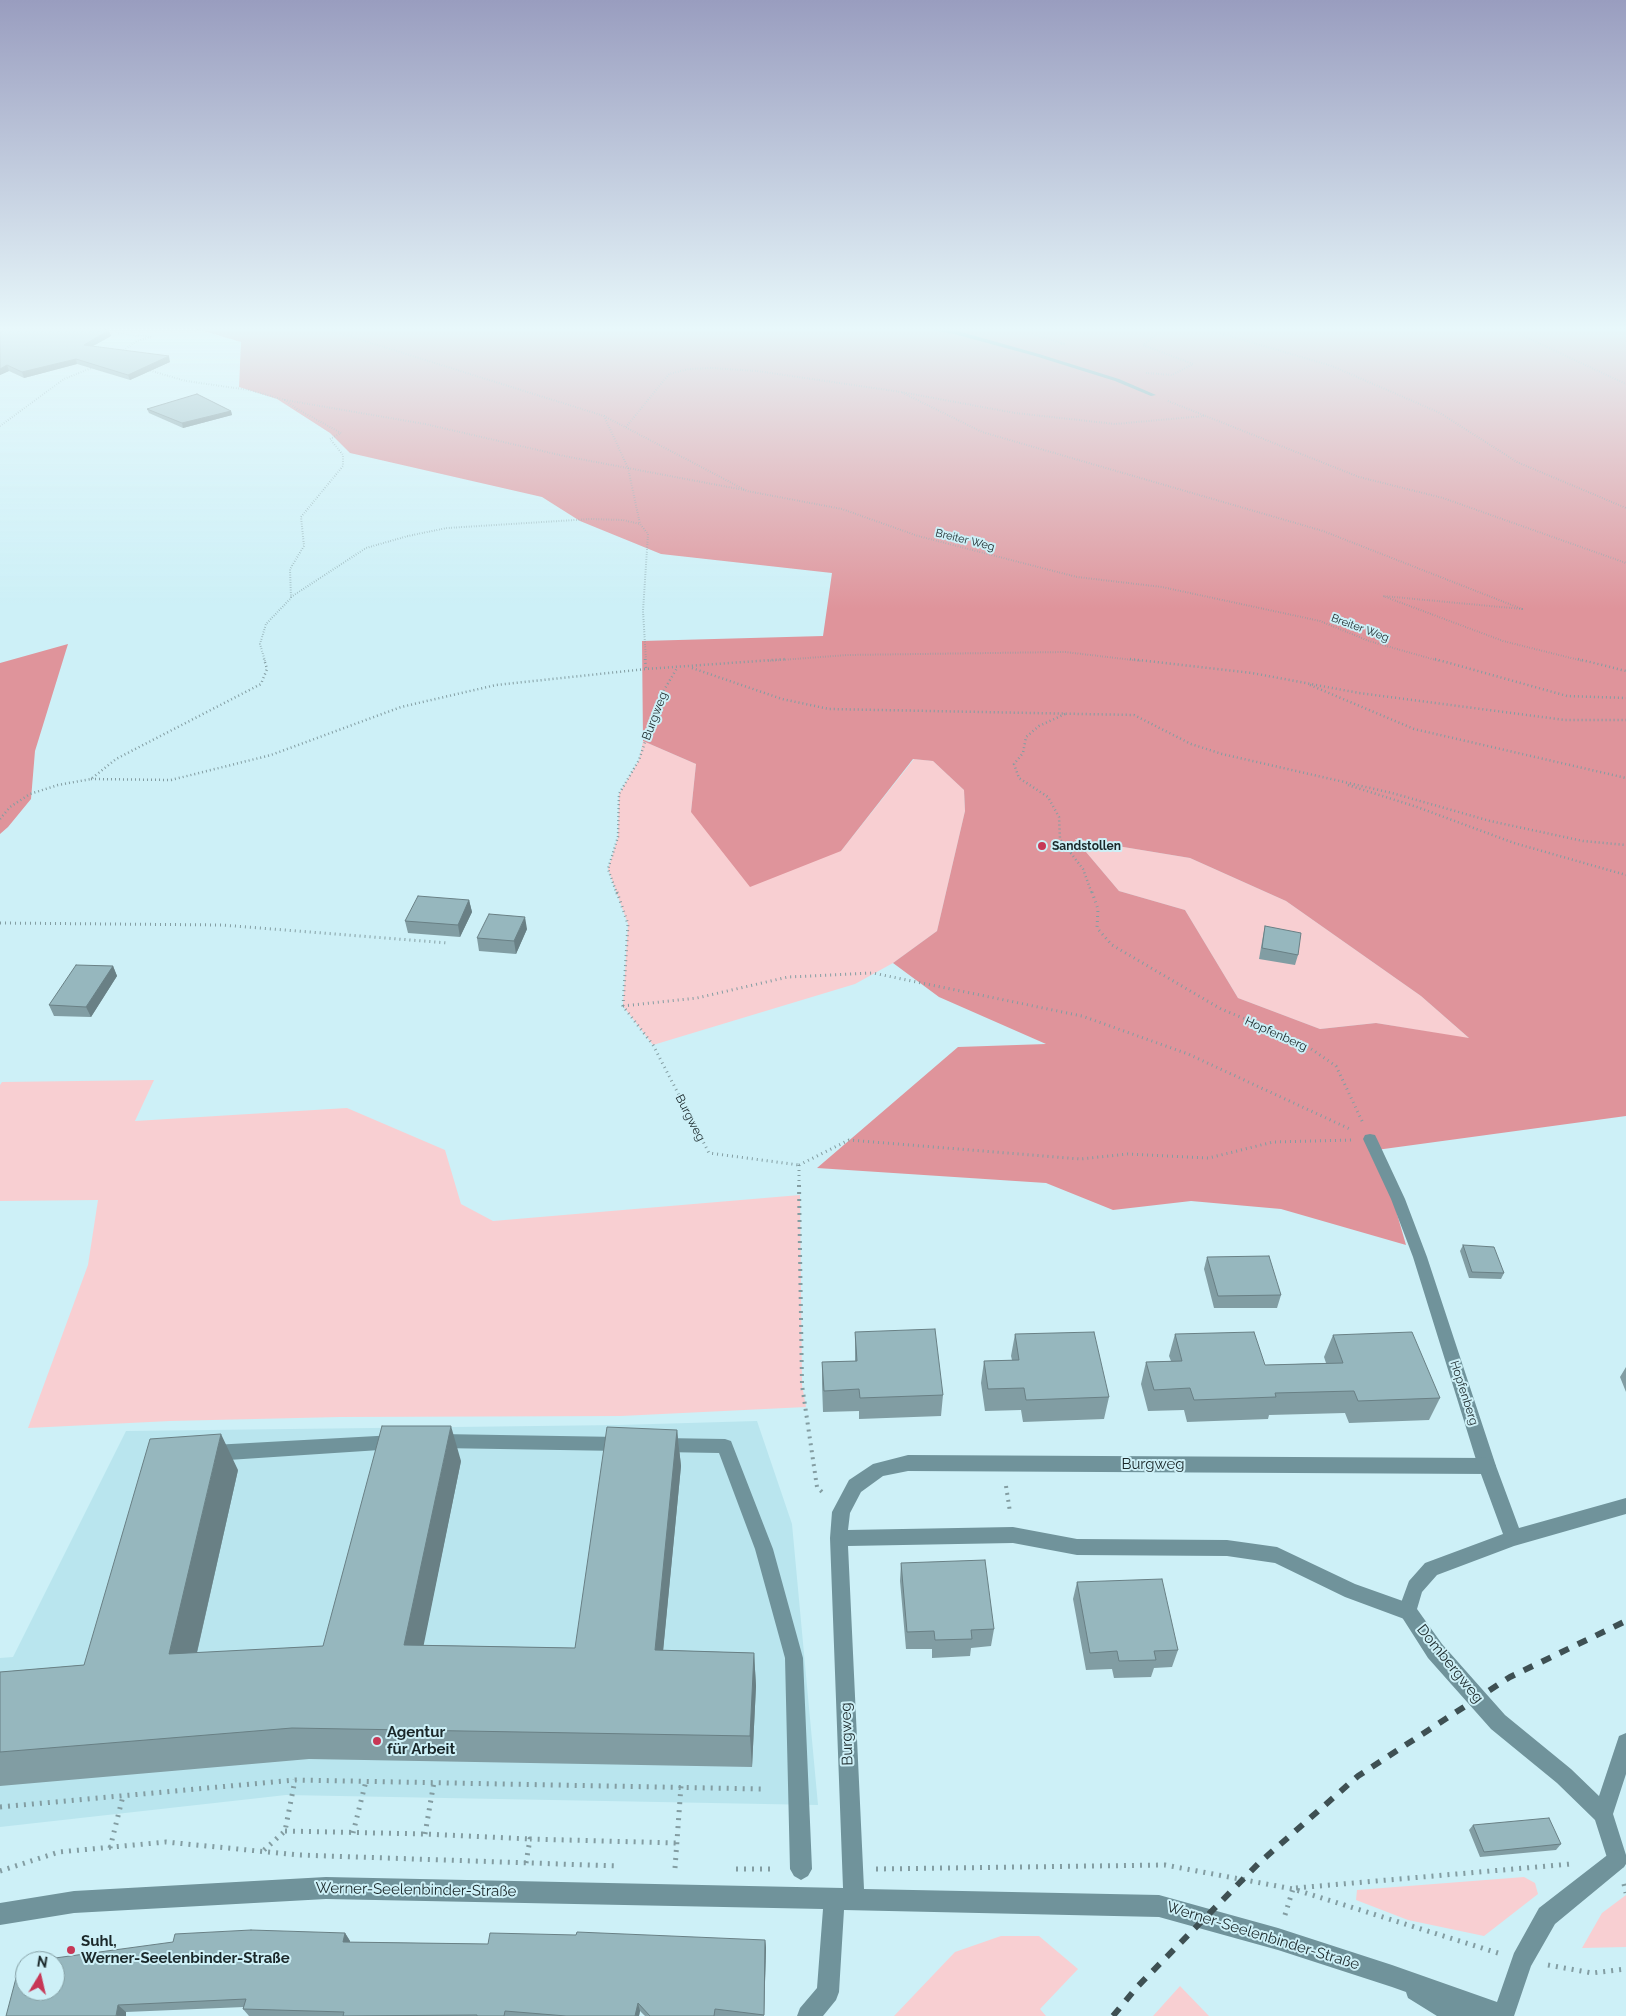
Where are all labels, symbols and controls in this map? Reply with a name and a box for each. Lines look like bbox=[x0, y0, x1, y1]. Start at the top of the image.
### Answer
street label: Breiter Weg bbox=[934, 526, 996, 554]
street label: Breiter Weg bbox=[1329, 611, 1391, 645]
street label: Burgweg bbox=[639, 690, 671, 742]
place label: Sandstollen bbox=[1052, 839, 1121, 853]
marker: Sandstollen bbox=[1036, 840, 1048, 852]
street label: Hopfenberg bbox=[1243, 1014, 1309, 1054]
street label: Burgweg bbox=[672, 1092, 708, 1144]
street label: Hopfenberg bbox=[1447, 1359, 1481, 1427]
street label: Burgweg bbox=[1121, 1455, 1185, 1473]
street label: Dombergweg bbox=[1413, 1621, 1487, 1707]
street label: Burgweg bbox=[837, 1702, 857, 1766]
place label: Agentur für Arbeit bbox=[387, 1723, 455, 1758]
marker: Agentur für Arbeit bbox=[371, 1735, 383, 1747]
street label: Werner-Seelenbinder-Straße bbox=[316, 1879, 516, 1901]
street label: Werner-Seelenbinder-Straße bbox=[1164, 1898, 1362, 1974]
place label: Suhl, Werner-Seelenbinder-Straße bbox=[81, 1932, 290, 1967]
marker: Suhl, Werner-Seelenbinder-Straße bbox=[65, 1944, 77, 1956]
north arrow bbox=[15, 1951, 65, 2001]
text: N bbox=[36, 1953, 49, 1971]

